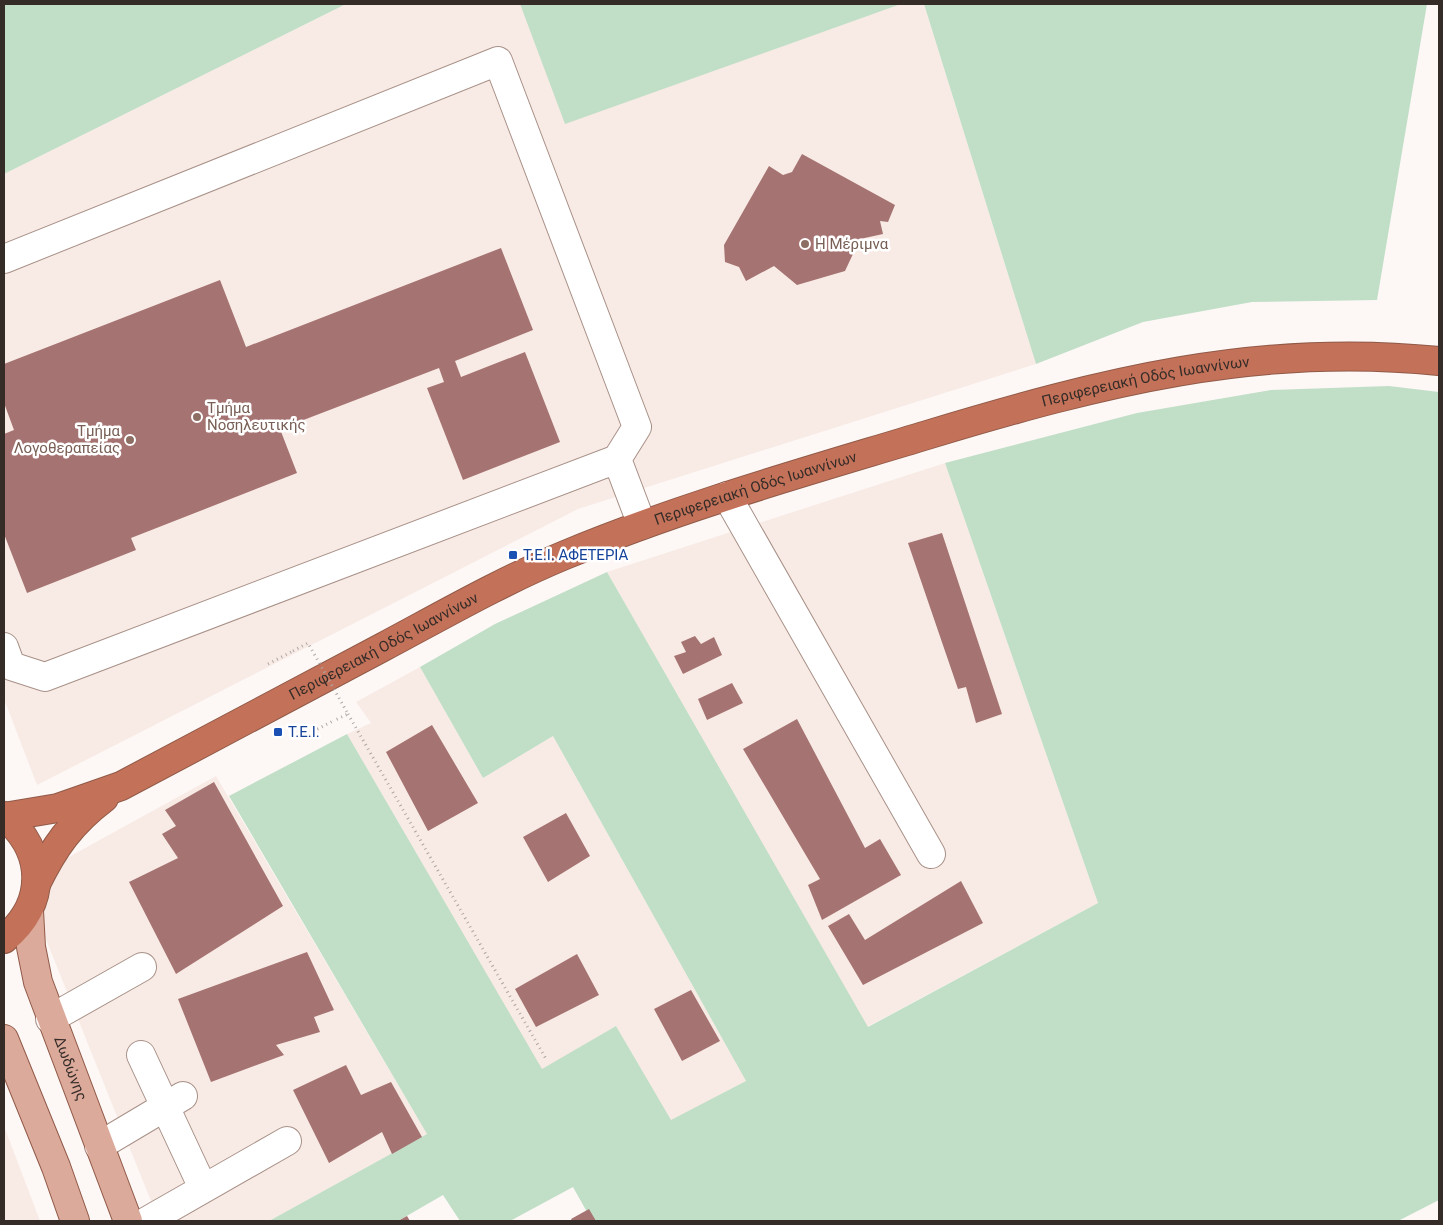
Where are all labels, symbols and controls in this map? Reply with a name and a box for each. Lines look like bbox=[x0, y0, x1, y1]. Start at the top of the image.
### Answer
place label: Η Μέριμνα bbox=[815, 235, 889, 253]
marker: Η Μέριμνα bbox=[799, 238, 811, 250]
street label: Περιφερειακή Οδός Ιωαννίνων bbox=[1040, 353, 1250, 411]
place label: Τμήμα Νοσηλευτικής bbox=[207, 399, 305, 434]
marker: Τμήμα Νοσηλευτικής bbox=[191, 411, 203, 423]
place label: Τμήμα Λογοθεραπείας bbox=[14, 422, 121, 457]
marker: Τμήμα Λογοθεραπείας bbox=[124, 434, 136, 446]
street label: Περιφερειακή Οδός Ιωαννίνων bbox=[652, 448, 859, 529]
place label: Τ.Ε.Ι. ΑΦΕΤΕΡΙΑ bbox=[523, 546, 629, 564]
marker: Τ.Ε.Ι. ΑΦΕΤΕΡΙΑ bbox=[507, 549, 519, 561]
street label: Περιφερειακή Οδός Ιωαννίνων bbox=[286, 589, 481, 704]
place label: Τ.Ε.Ι. bbox=[288, 723, 320, 741]
marker: Τ.Ε.Ι. bbox=[272, 726, 284, 738]
street label: Δωδώνης bbox=[50, 1033, 91, 1103]

